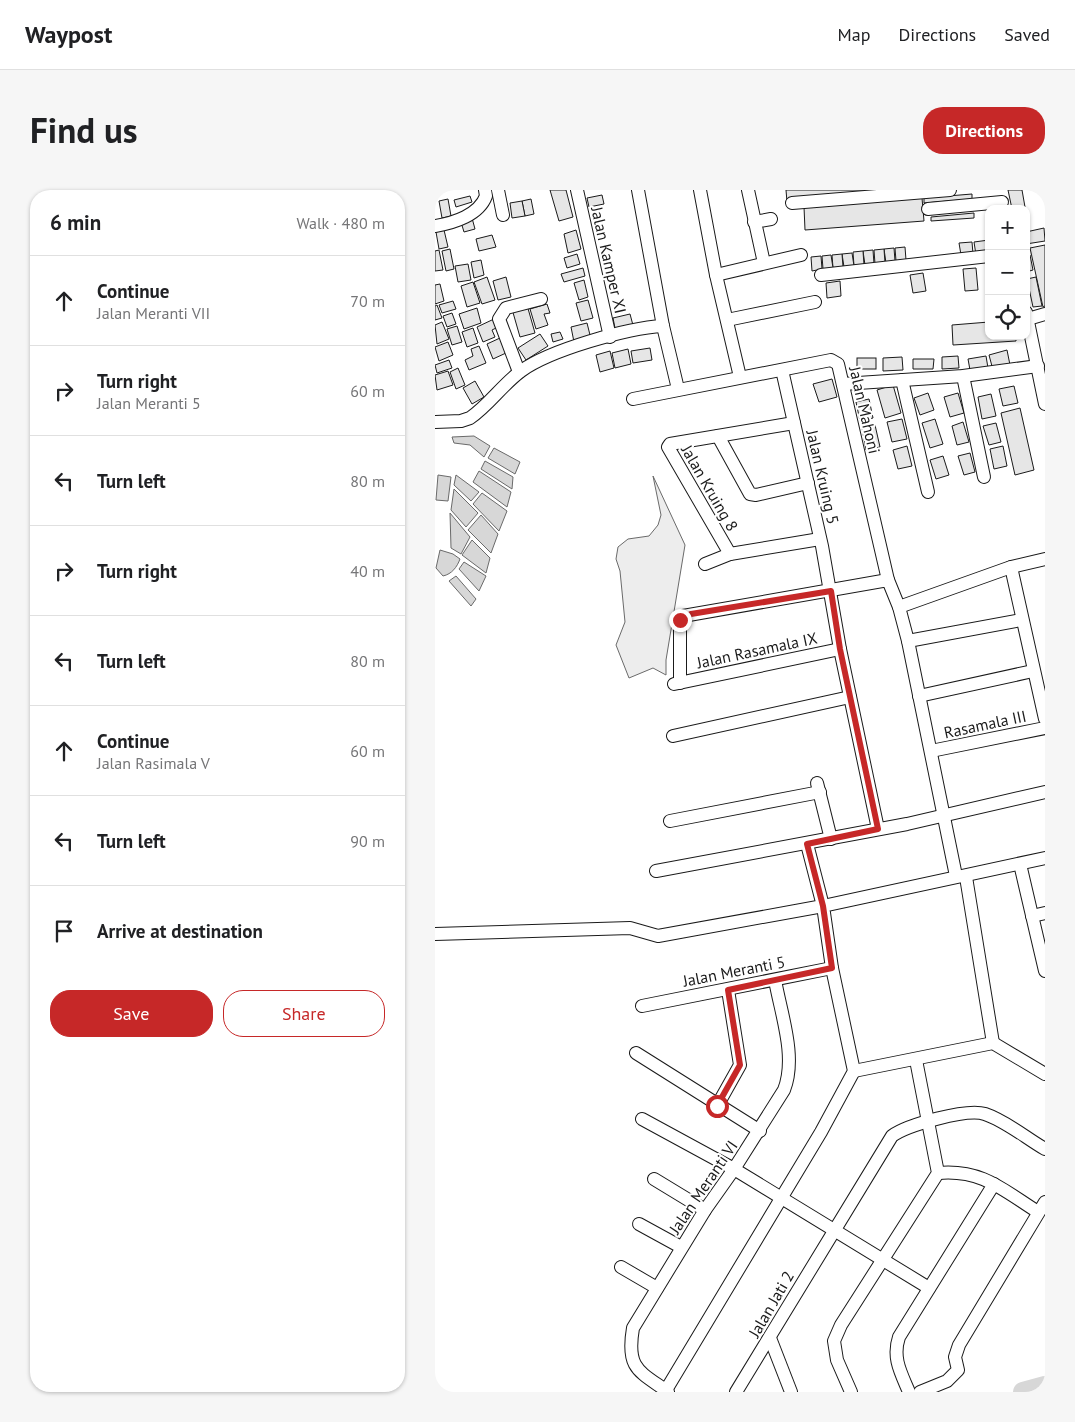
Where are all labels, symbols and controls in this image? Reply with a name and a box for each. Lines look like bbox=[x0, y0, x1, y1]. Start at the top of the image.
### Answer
text: Waypost bbox=[25, 19, 112, 50]
text: Map bbox=[838, 23, 870, 46]
text: Directions bbox=[898, 23, 976, 46]
text: Saved bbox=[1004, 23, 1050, 46]
text: Find us bbox=[30, 107, 138, 153]
button: Directions bbox=[923, 107, 1045, 154]
street label: Jalan Kamper XI bbox=[587, 204, 631, 315]
map controls bbox=[985, 205, 1030, 340]
button: + bbox=[985, 205, 1030, 250]
text: 6 min bbox=[50, 209, 101, 236]
text: Walk · 480 m bbox=[296, 213, 385, 233]
button: − bbox=[985, 250, 1030, 295]
text: Continue bbox=[97, 279, 169, 303]
icon: ahead bbox=[50, 287, 78, 315]
text: 70 m bbox=[350, 291, 385, 311]
button: locate bbox=[985, 295, 1030, 340]
text: Jalan Meranti VII bbox=[97, 303, 210, 323]
street label: Jalan Mahoni bbox=[845, 363, 885, 456]
text: Turn right bbox=[97, 369, 177, 393]
icon: right bbox=[50, 377, 78, 405]
text: 60 m bbox=[350, 381, 385, 401]
text: Jalan Meranti 5 bbox=[97, 393, 201, 413]
street label: Jalan Kruing 5 bbox=[802, 427, 844, 526]
street label: Jalan Kruing 8 bbox=[677, 440, 743, 535]
icon: left bbox=[50, 467, 78, 495]
text: Turn left bbox=[97, 469, 166, 493]
text: 80 m bbox=[350, 471, 385, 491]
icon: right bbox=[50, 557, 78, 585]
text: Turn right bbox=[97, 559, 177, 583]
text: 40 m bbox=[350, 561, 385, 581]
route end bbox=[669, 609, 692, 632]
street label: Jalan Rasamala IX bbox=[694, 627, 819, 673]
icon: left bbox=[50, 647, 78, 675]
text: Turn left bbox=[97, 649, 166, 673]
text: 80 m bbox=[350, 651, 385, 671]
street label: Rasamala III bbox=[942, 706, 1028, 742]
text: Continue bbox=[97, 729, 169, 753]
icon: ahead bbox=[50, 737, 78, 765]
text: 60 m bbox=[350, 741, 385, 761]
text: Jalan Rasimala V bbox=[97, 753, 210, 773]
icon: left bbox=[50, 827, 78, 855]
text: Turn left bbox=[97, 829, 166, 853]
text: 90 m bbox=[350, 831, 385, 851]
icon: arrive bbox=[50, 917, 78, 945]
text: Arrive at destination bbox=[97, 919, 263, 943]
street label: Jalan Meranti 5 bbox=[680, 951, 787, 991]
button: Save bbox=[50, 990, 213, 1037]
button: Share bbox=[223, 990, 385, 1037]
route start bbox=[706, 1095, 729, 1118]
street label: Jalan Meranti VI bbox=[664, 1136, 742, 1238]
street label: Jalan Jati 2 bbox=[743, 1267, 798, 1342]

